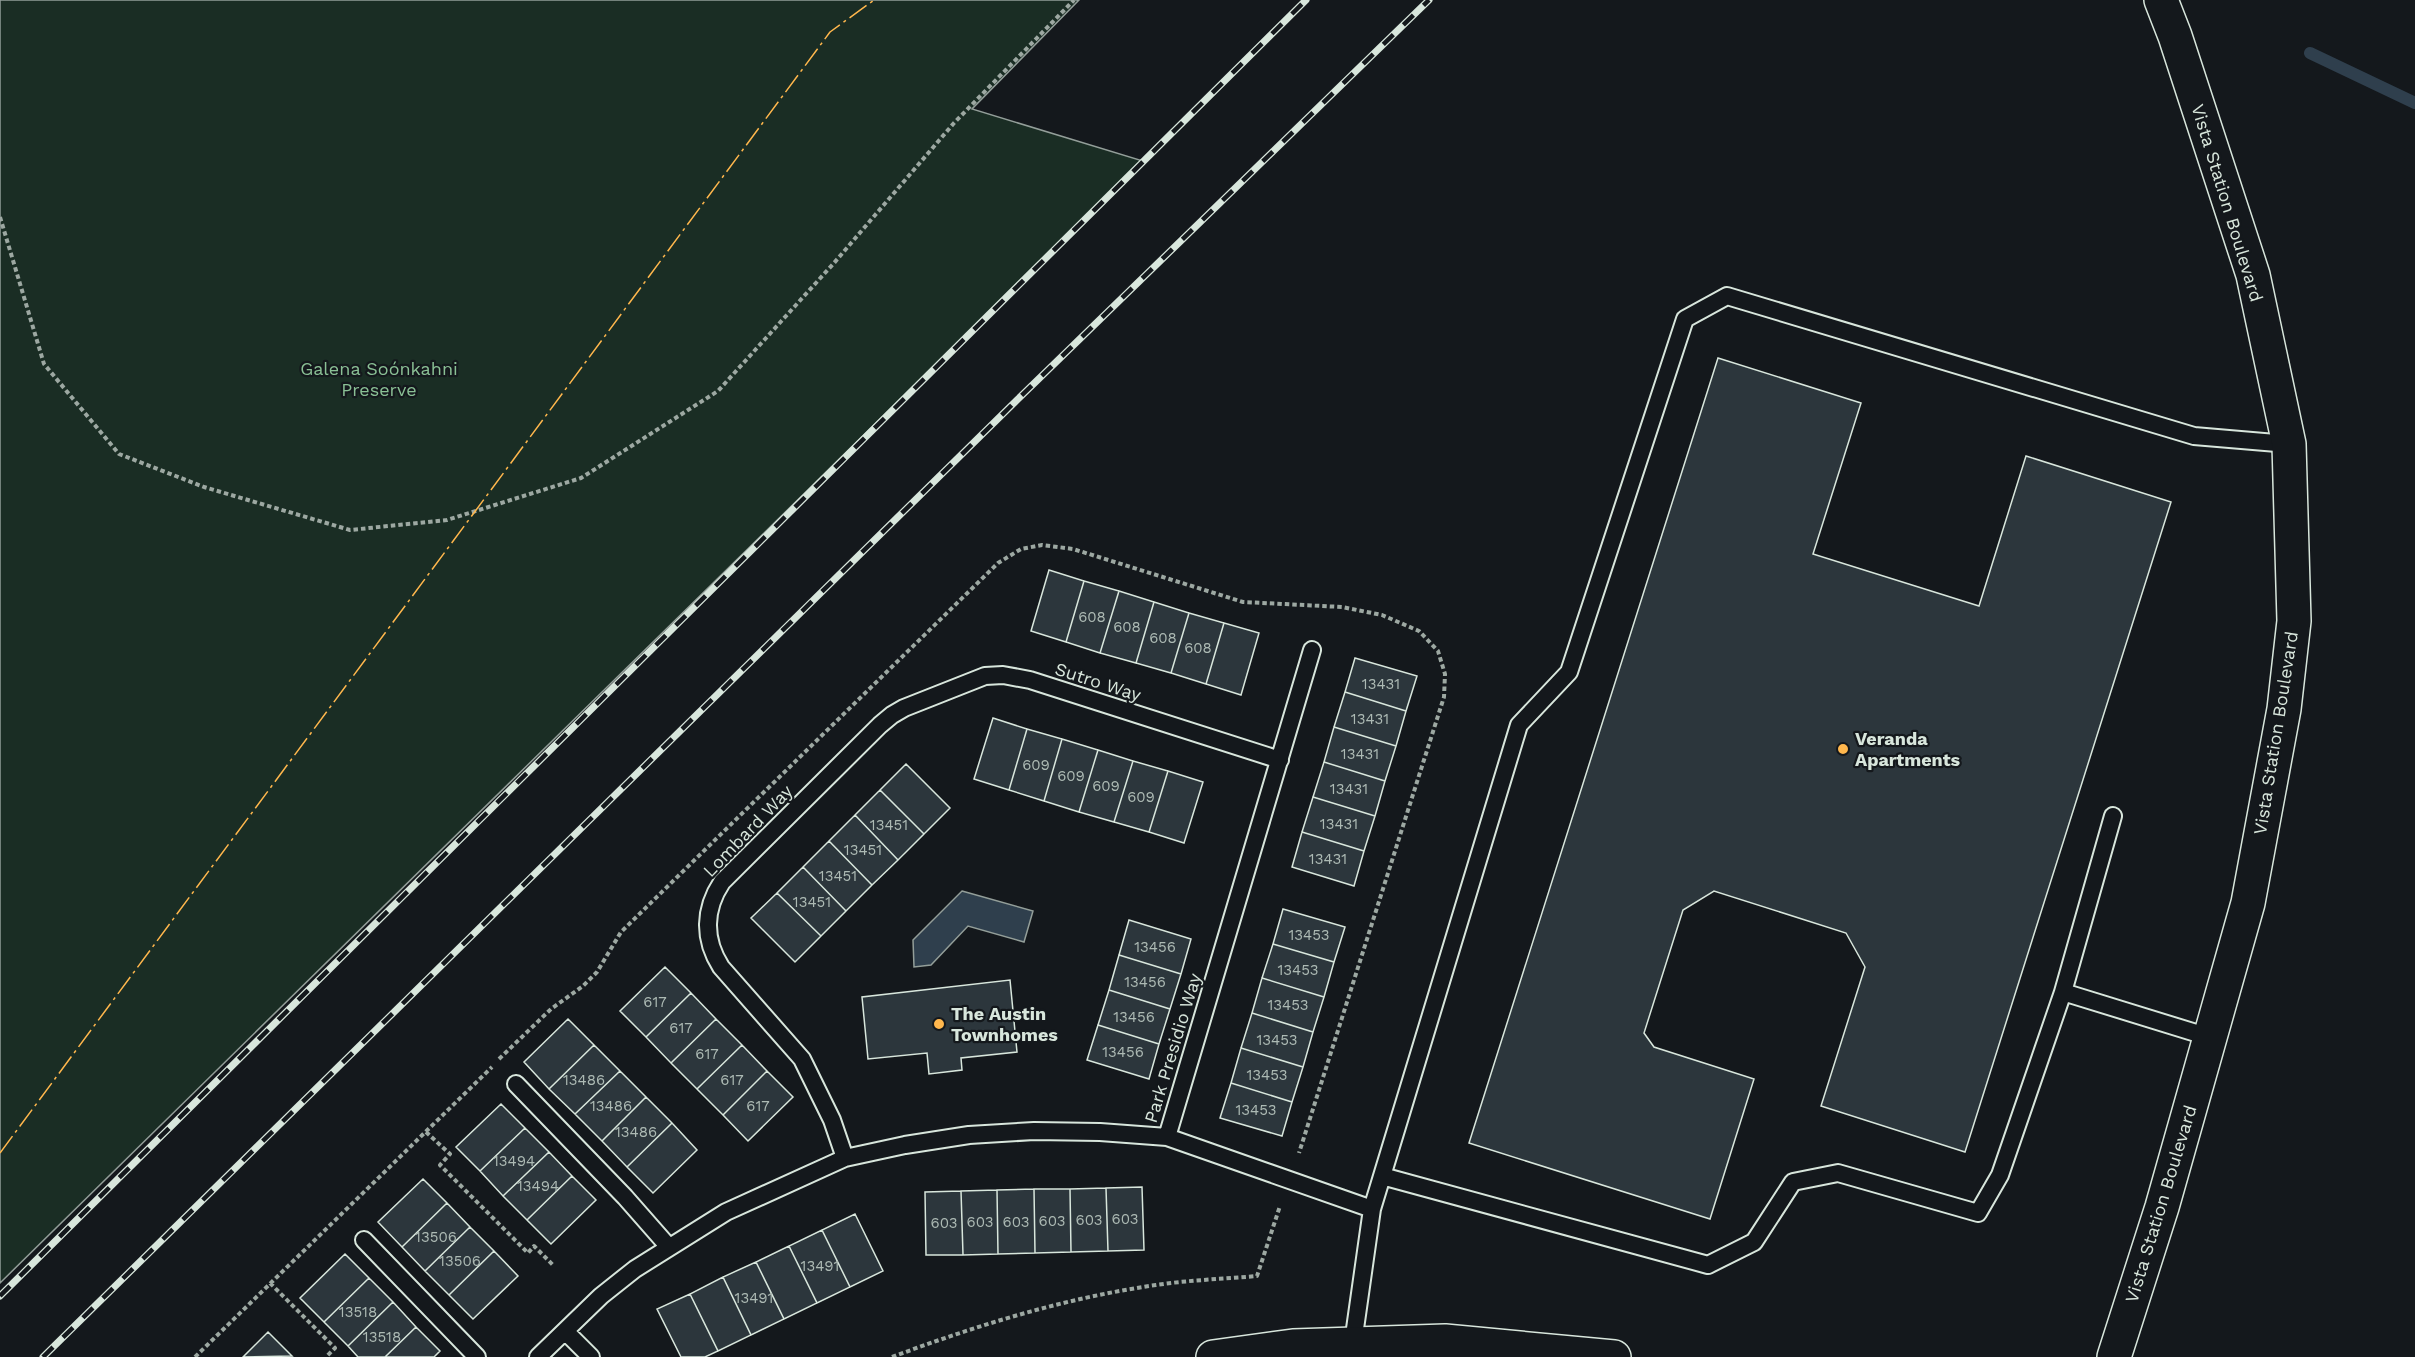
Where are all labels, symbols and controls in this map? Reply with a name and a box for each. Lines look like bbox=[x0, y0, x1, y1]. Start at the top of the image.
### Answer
street label: Vista Station Boulevard bbox=[2187, 101, 2268, 304]
park label: Galena Soónkahni Preserve bbox=[300, 358, 458, 400]
house number: 608 bbox=[1078, 608, 1106, 626]
house number: 608 bbox=[1113, 618, 1141, 636]
house number: 608 bbox=[1149, 629, 1177, 647]
street label: Vista Station Boulevard bbox=[2249, 630, 2302, 836]
house number: 608 bbox=[1184, 639, 1212, 657]
street label: Sutro Way bbox=[1052, 658, 1144, 706]
house number: 13431 bbox=[1362, 675, 1400, 693]
house number: 13431 bbox=[1351, 710, 1389, 728]
place label: Veranda Apartments bbox=[1855, 728, 1961, 770]
marker: Veranda Apartments bbox=[1836, 742, 1850, 756]
house number: 13431 bbox=[1341, 745, 1379, 763]
house number: 609 bbox=[1022, 756, 1050, 774]
house number: 609 bbox=[1057, 767, 1085, 785]
house number: 609 bbox=[1092, 777, 1120, 795]
street label: Lombard Way bbox=[699, 780, 797, 881]
house number: 13431 bbox=[1330, 780, 1368, 798]
house number: 609 bbox=[1127, 788, 1155, 806]
house number: 13431 bbox=[1320, 815, 1358, 833]
house number: 13451 bbox=[870, 816, 908, 834]
house number: 13451 bbox=[844, 841, 882, 859]
house number: 13431 bbox=[1309, 850, 1347, 868]
house number: 13451 bbox=[819, 867, 857, 885]
house number: 13451 bbox=[793, 893, 831, 911]
house number: 13453 bbox=[1288, 926, 1330, 944]
house number: 13456 bbox=[1134, 938, 1176, 956]
house number: 13453 bbox=[1277, 961, 1319, 979]
street label: Park Presidio Way bbox=[1140, 970, 1205, 1125]
house number: 13456 bbox=[1124, 973, 1166, 991]
house number: 617 bbox=[643, 993, 667, 1011]
house number: 13453 bbox=[1267, 996, 1309, 1014]
place label: The Austin Townhomes bbox=[951, 1003, 1058, 1045]
house number: 13456 bbox=[1113, 1008, 1155, 1026]
marker: The Austin Townhomes bbox=[932, 1017, 946, 1031]
house number: 617 bbox=[669, 1019, 693, 1037]
house number: 13453 bbox=[1256, 1031, 1298, 1049]
house number: 13456 bbox=[1102, 1043, 1144, 1061]
house number: 617 bbox=[695, 1045, 719, 1063]
house number: 13453 bbox=[1246, 1066, 1288, 1084]
house number: 13486 bbox=[563, 1071, 605, 1089]
house number: 617 bbox=[720, 1071, 744, 1089]
house number: 13486 bbox=[590, 1097, 632, 1115]
house number: 617 bbox=[746, 1097, 770, 1115]
house number: 13453 bbox=[1235, 1101, 1277, 1119]
street label: Vista Station Boulevard bbox=[2120, 1102, 2201, 1305]
house number: 13486 bbox=[615, 1123, 657, 1141]
house number: 13494 bbox=[493, 1152, 535, 1170]
house number: 13494 bbox=[517, 1177, 559, 1195]
house number: 603 bbox=[1112, 1210, 1138, 1228]
house number: 603 bbox=[1076, 1211, 1102, 1229]
house number: 603 bbox=[1039, 1212, 1065, 1230]
house number: 603 bbox=[967, 1213, 993, 1231]
house number: 603 bbox=[1003, 1213, 1029, 1231]
house number: 603 bbox=[931, 1214, 957, 1232]
house number: 13506 bbox=[415, 1228, 457, 1246]
house number: 13506 bbox=[439, 1252, 481, 1270]
house number: 13491 bbox=[801, 1257, 839, 1275]
house number: 13491 bbox=[735, 1289, 773, 1307]
house number: 13518 bbox=[339, 1303, 377, 1321]
house number: 13518 bbox=[363, 1328, 401, 1346]

